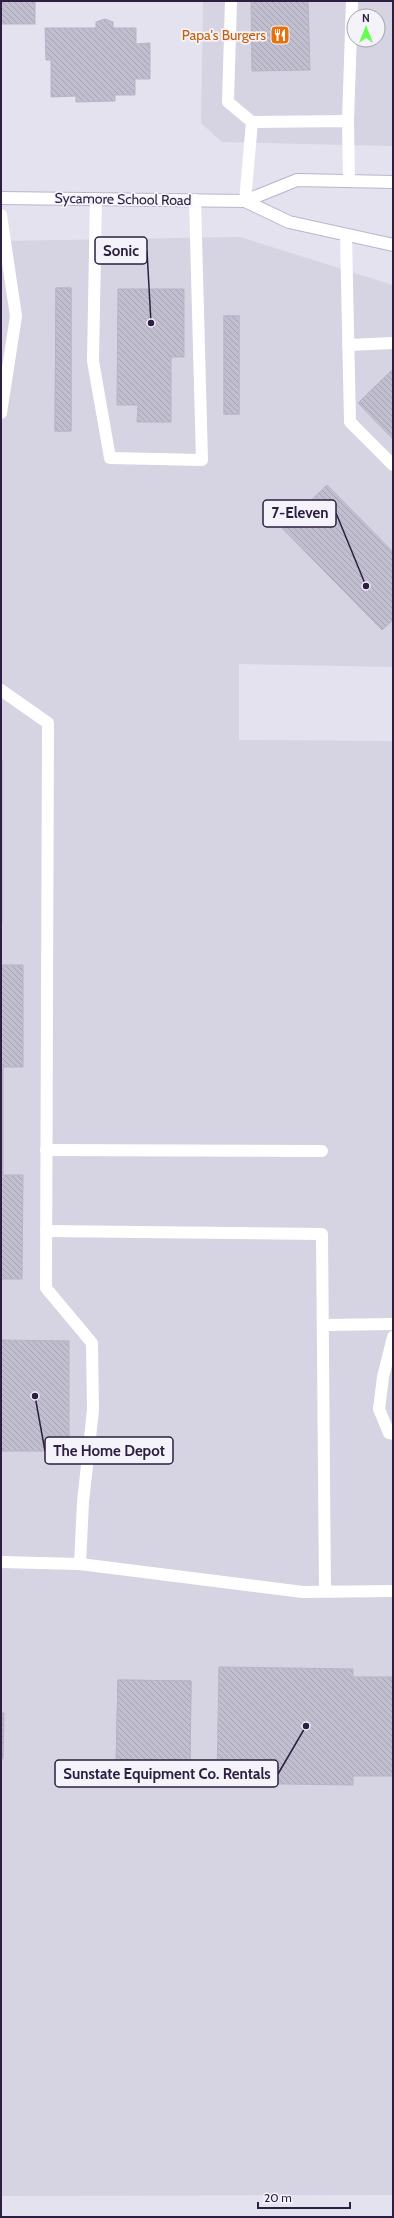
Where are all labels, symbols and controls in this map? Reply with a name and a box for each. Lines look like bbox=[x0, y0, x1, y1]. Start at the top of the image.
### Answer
north arrow bbox=[346, 8, 386, 48]
text: N bbox=[362, 11, 370, 25]
restaurant icon: Papa's Burgers bbox=[269, 24, 291, 46]
place label: Papa's Burgers bbox=[182, 26, 266, 44]
street label: Sycamore School Road bbox=[54, 189, 192, 209]
callout: Sonic bbox=[95, 237, 147, 264]
text: Sonic bbox=[103, 242, 139, 260]
callout: 7-Eleven bbox=[263, 500, 336, 527]
text: 7-Eleven bbox=[271, 504, 329, 522]
callout: The Home Depot bbox=[45, 1437, 173, 1464]
text: The Home Depot bbox=[53, 1442, 165, 1460]
callout: Sunstate Equipment Co. Rentals bbox=[55, 1760, 278, 1787]
text: Sunstate Equipment Co. Rentals bbox=[63, 1765, 271, 1783]
scale bar bbox=[258, 2184, 350, 2210]
text: 20 m bbox=[264, 2190, 292, 2205]

